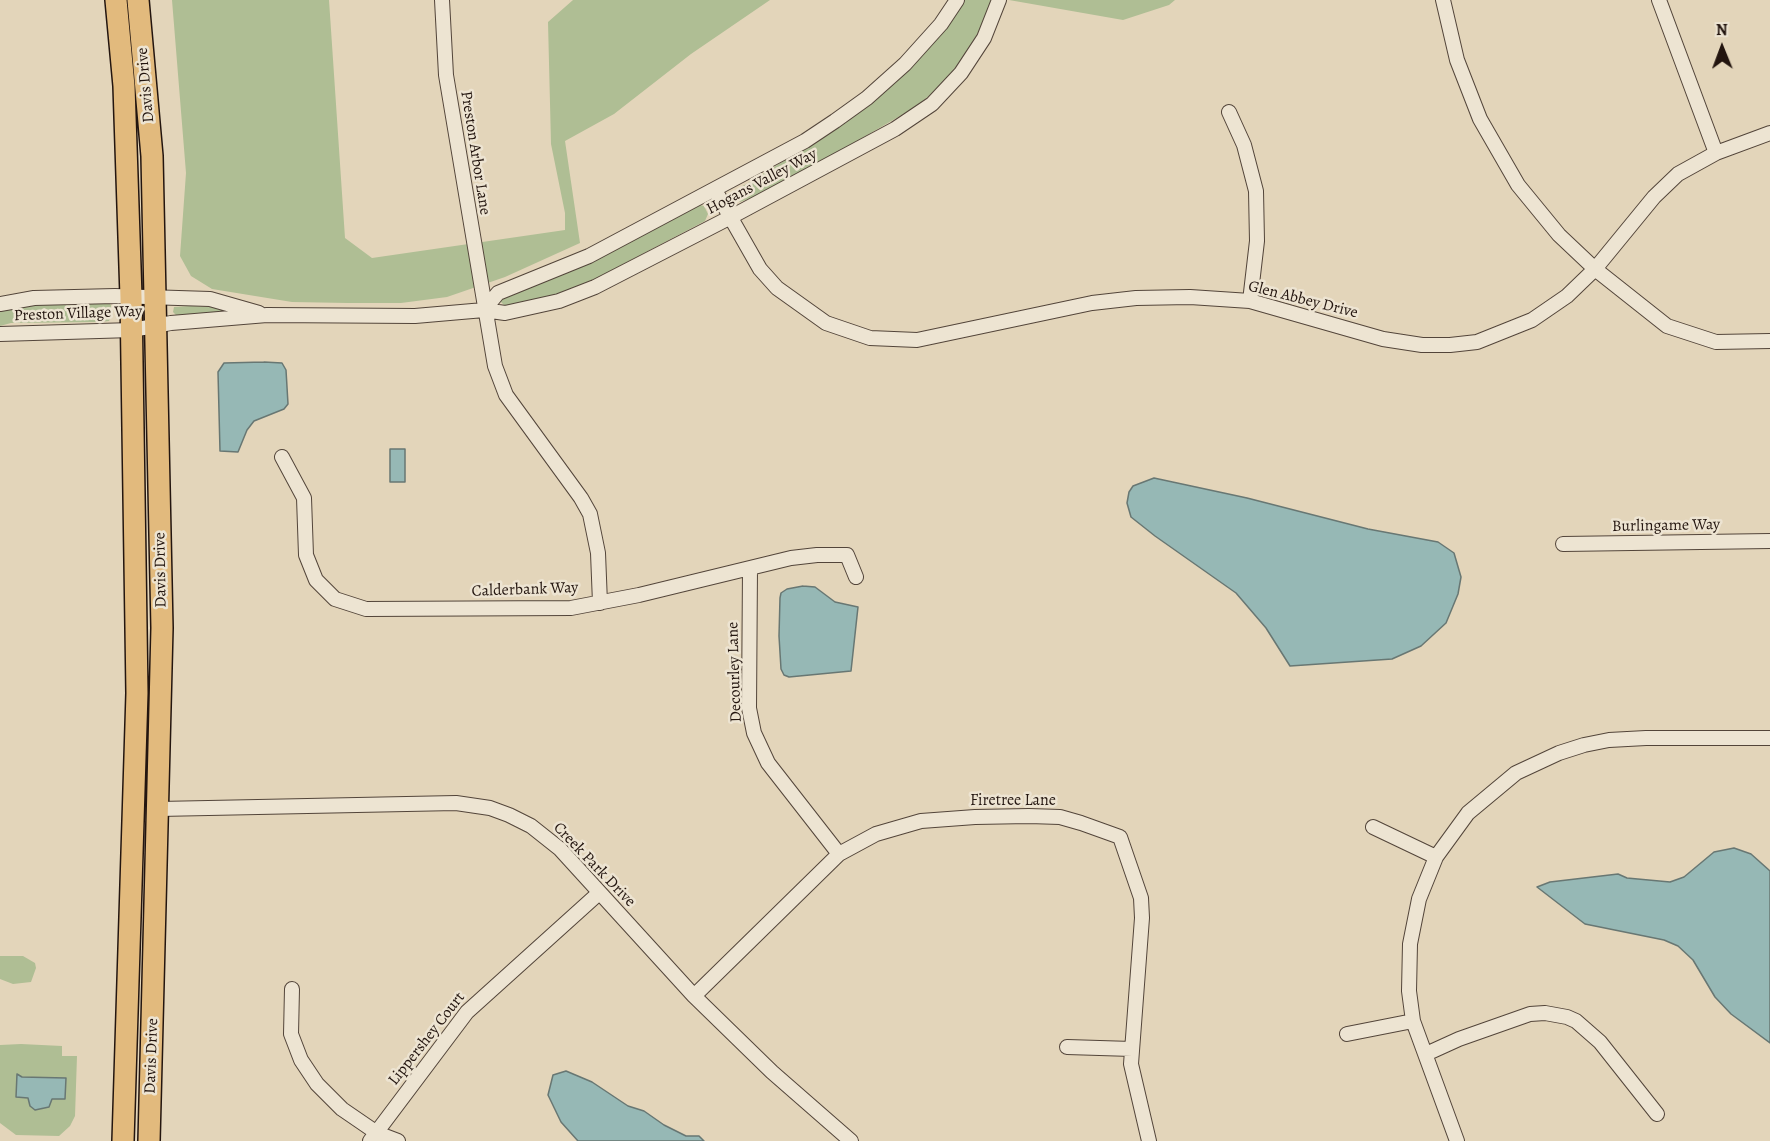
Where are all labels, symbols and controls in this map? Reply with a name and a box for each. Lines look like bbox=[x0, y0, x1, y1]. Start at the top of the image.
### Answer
north arrow bbox=[1692, 18, 1752, 78]
text: N bbox=[1716, 19, 1728, 41]
street label: Davis Drive bbox=[133, 47, 159, 123]
street label: Preston Arbor Lane bbox=[456, 90, 494, 216]
street label: Hogans Valley Way bbox=[703, 145, 821, 219]
street label: Glen Abbey Drive bbox=[1246, 277, 1360, 323]
street label: Preston Village Way bbox=[13, 302, 143, 326]
street label: Burlingame Way bbox=[1612, 515, 1720, 537]
street label: Davis Drive bbox=[151, 532, 171, 608]
street label: Calderbank Way bbox=[471, 579, 579, 601]
street label: Decourley Lane bbox=[724, 621, 746, 723]
street label: Firetree Lane bbox=[970, 791, 1056, 811]
street label: Creek Park Drive bbox=[549, 819, 639, 911]
street label: Lippershey Court bbox=[385, 989, 469, 1089]
street label: Davis Drive bbox=[141, 1018, 163, 1094]

